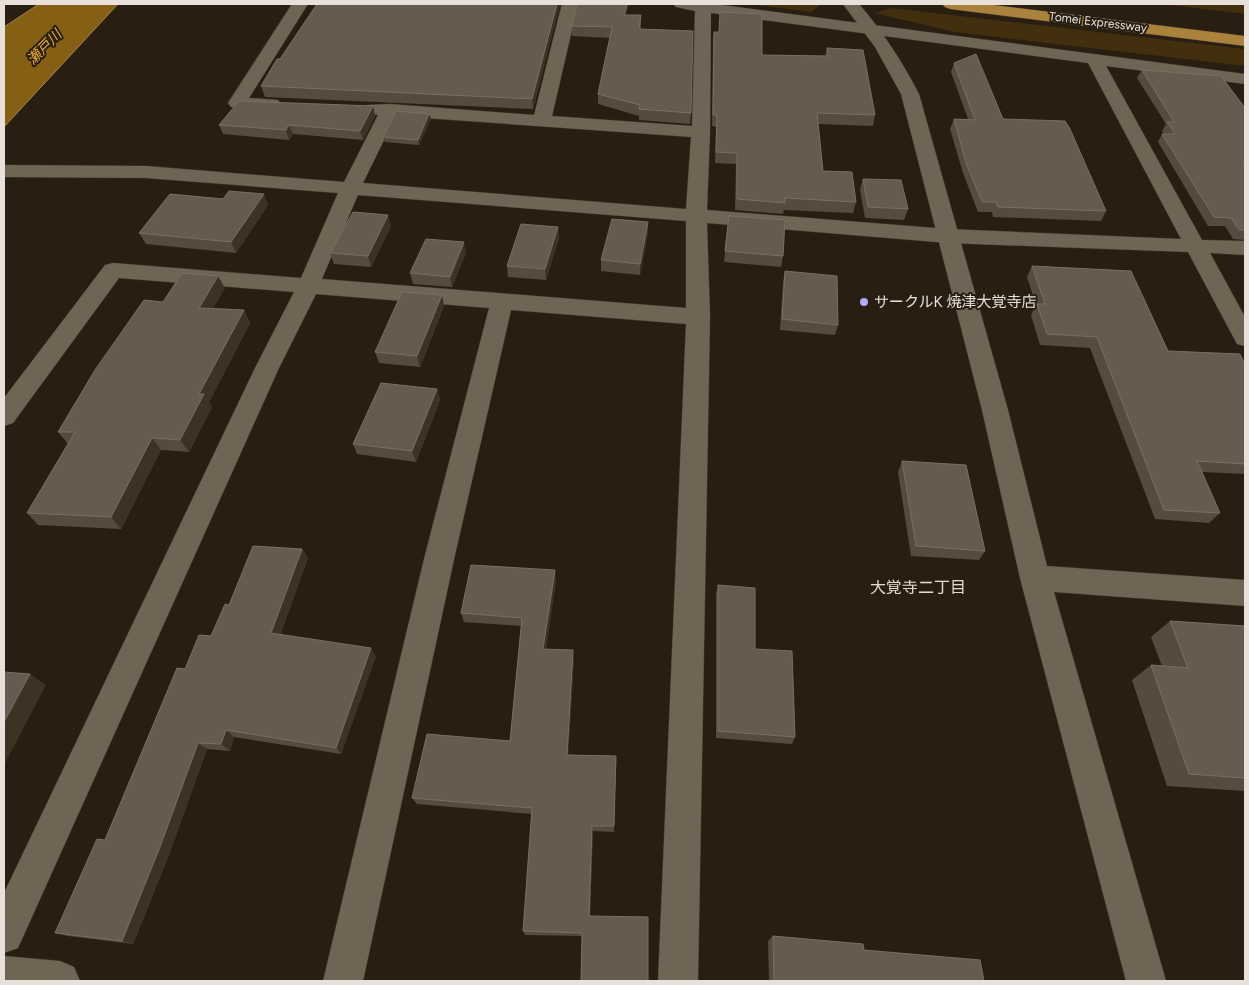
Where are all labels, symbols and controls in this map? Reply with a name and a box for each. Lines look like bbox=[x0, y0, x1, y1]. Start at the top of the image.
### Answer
street label: Tomei Expressway bbox=[1048, 9, 1148, 35]
water label: 瀬戸川 bbox=[24, 25, 66, 68]
place label: サークルK 焼津大覚寺店 bbox=[874, 293, 1036, 311]
marker: サークルK 焼津大覚寺店 bbox=[858, 296, 870, 308]
district label: 大覚寺二丁目 bbox=[870, 578, 966, 597]

